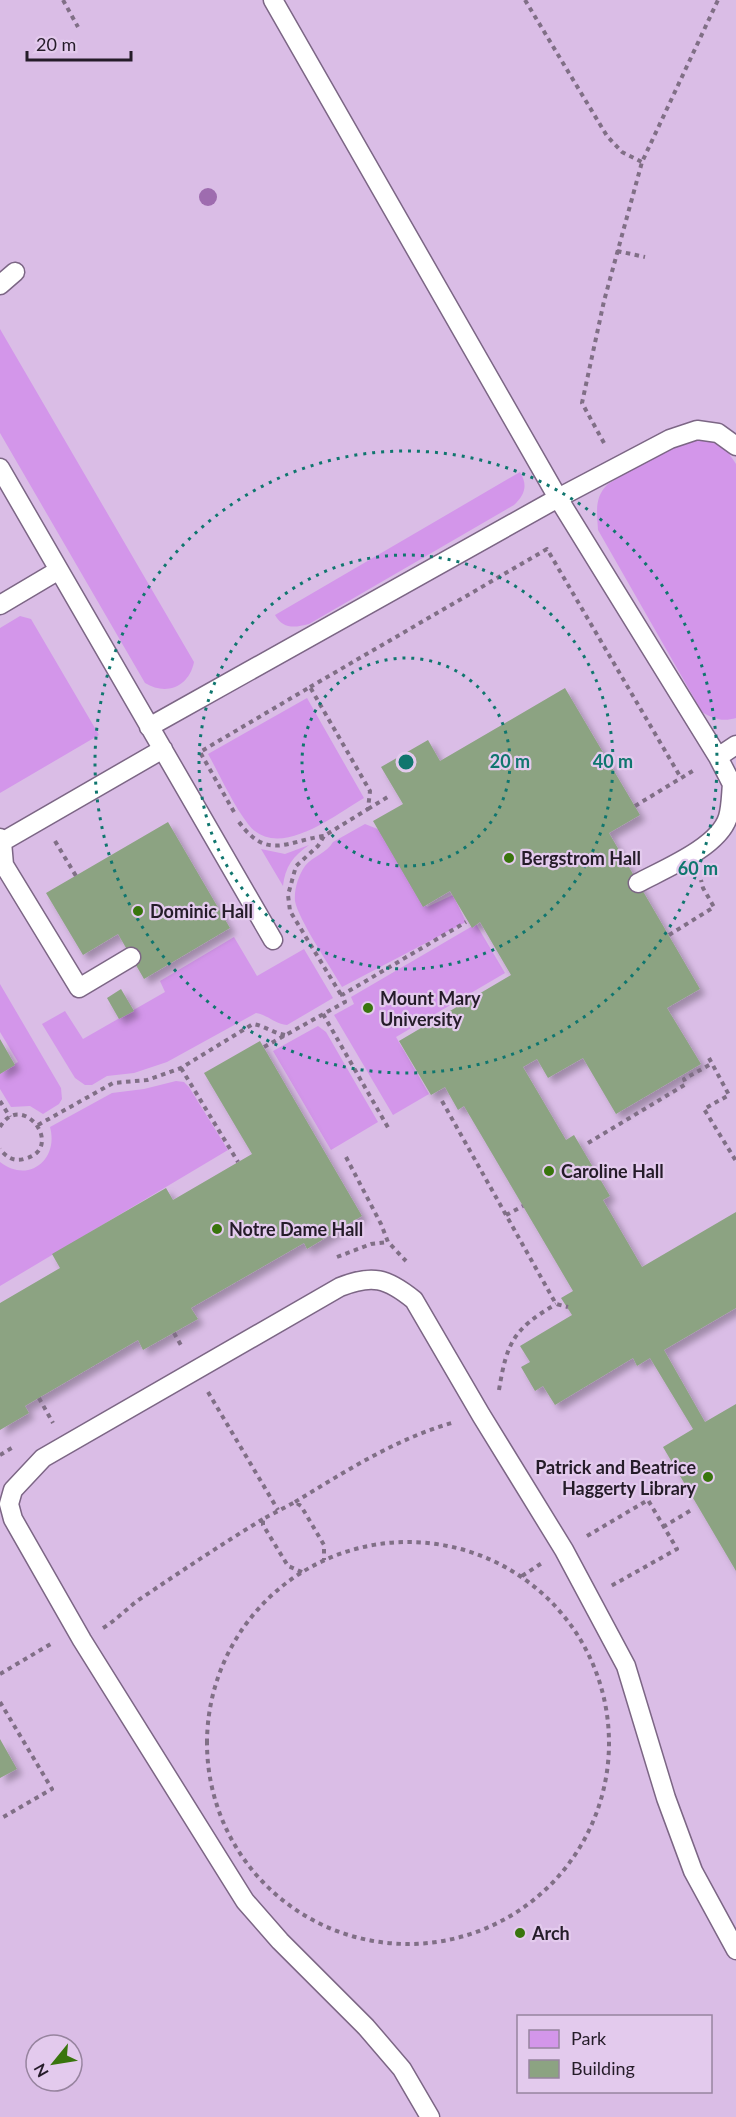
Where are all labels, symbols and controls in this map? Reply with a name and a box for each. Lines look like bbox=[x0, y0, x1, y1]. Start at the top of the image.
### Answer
scale bar bbox=[27, 24, 130, 62]
text: 20 m bbox=[36, 33, 76, 55]
text: 20 m bbox=[490, 750, 530, 772]
text: 40 m bbox=[593, 750, 633, 772]
centre of rings bbox=[396, 752, 416, 772]
place label: Bergstrom Hall bbox=[521, 847, 641, 869]
marker: Bergstrom Hall bbox=[502, 851, 516, 865]
text: 60 m bbox=[678, 857, 718, 879]
place label: Dominic Hall bbox=[150, 900, 253, 922]
marker: Dominic Hall bbox=[131, 904, 145, 918]
place label: Mount Mary University bbox=[380, 987, 481, 1030]
marker: Mount Mary University bbox=[361, 1001, 375, 1015]
place label: Caroline Hall bbox=[561, 1160, 664, 1182]
marker: Caroline Hall bbox=[542, 1164, 556, 1178]
place label: Notre Dame Hall bbox=[229, 1218, 363, 1240]
marker: Notre Dame Hall bbox=[210, 1222, 224, 1236]
place label: Patrick and Beatrice Haggerty Library bbox=[535, 1456, 696, 1499]
marker: Patrick and Beatrice Haggerty Library bbox=[701, 1470, 715, 1484]
place label: Arch bbox=[531, 1922, 570, 1944]
marker: Arch bbox=[513, 1926, 527, 1940]
legend bbox=[517, 2015, 712, 2093]
text: Park bbox=[571, 2027, 607, 2049]
north arrow bbox=[24, 2033, 84, 2093]
text: Building bbox=[571, 2057, 635, 2079]
text: N bbox=[29, 2061, 52, 2081]

